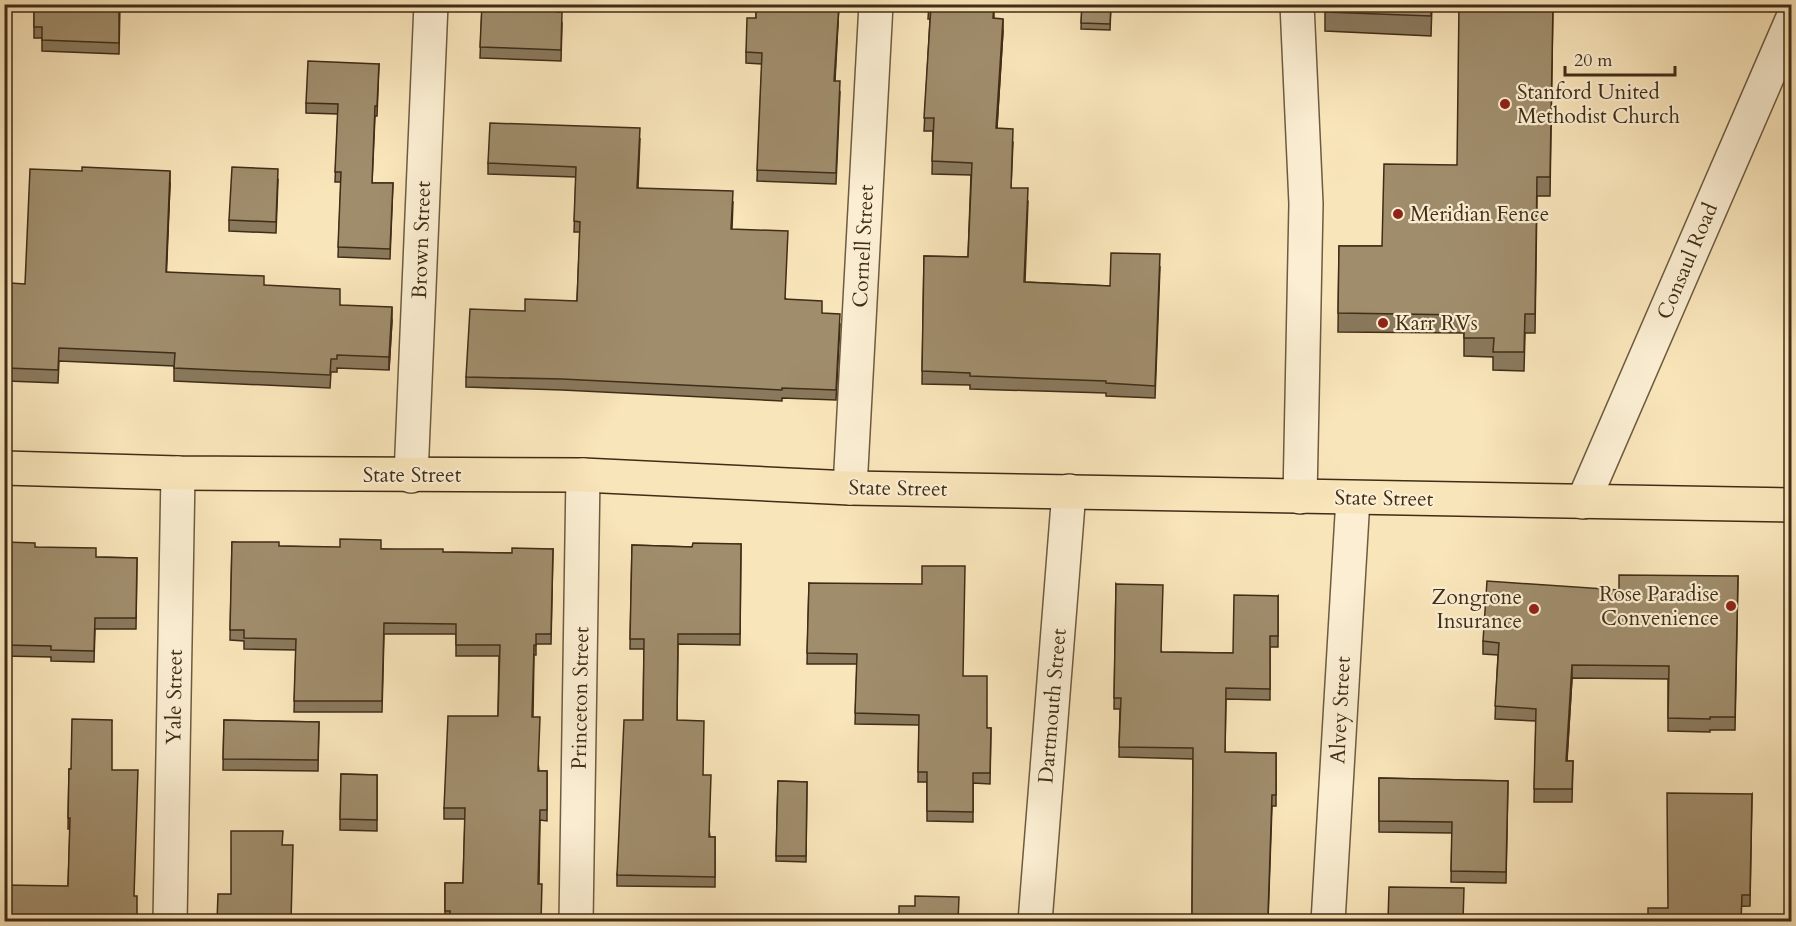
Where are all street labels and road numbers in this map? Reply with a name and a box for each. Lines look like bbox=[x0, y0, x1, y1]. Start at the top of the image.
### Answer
street label: Brown Street bbox=[405, 180, 438, 300]
street label: Cornell Street bbox=[846, 183, 881, 308]
street label: Consaul Road bbox=[1650, 198, 1725, 324]
street label: State Street bbox=[363, 461, 462, 490]
street label: State Street bbox=[848, 473, 948, 504]
street label: State Street bbox=[1334, 483, 1434, 514]
street label: Princeton Street bbox=[565, 626, 596, 770]
street label: Dartmouth Street bbox=[1031, 627, 1074, 785]
street label: Yale Street bbox=[159, 649, 190, 745]
street label: Alvey Street bbox=[1323, 655, 1358, 765]

